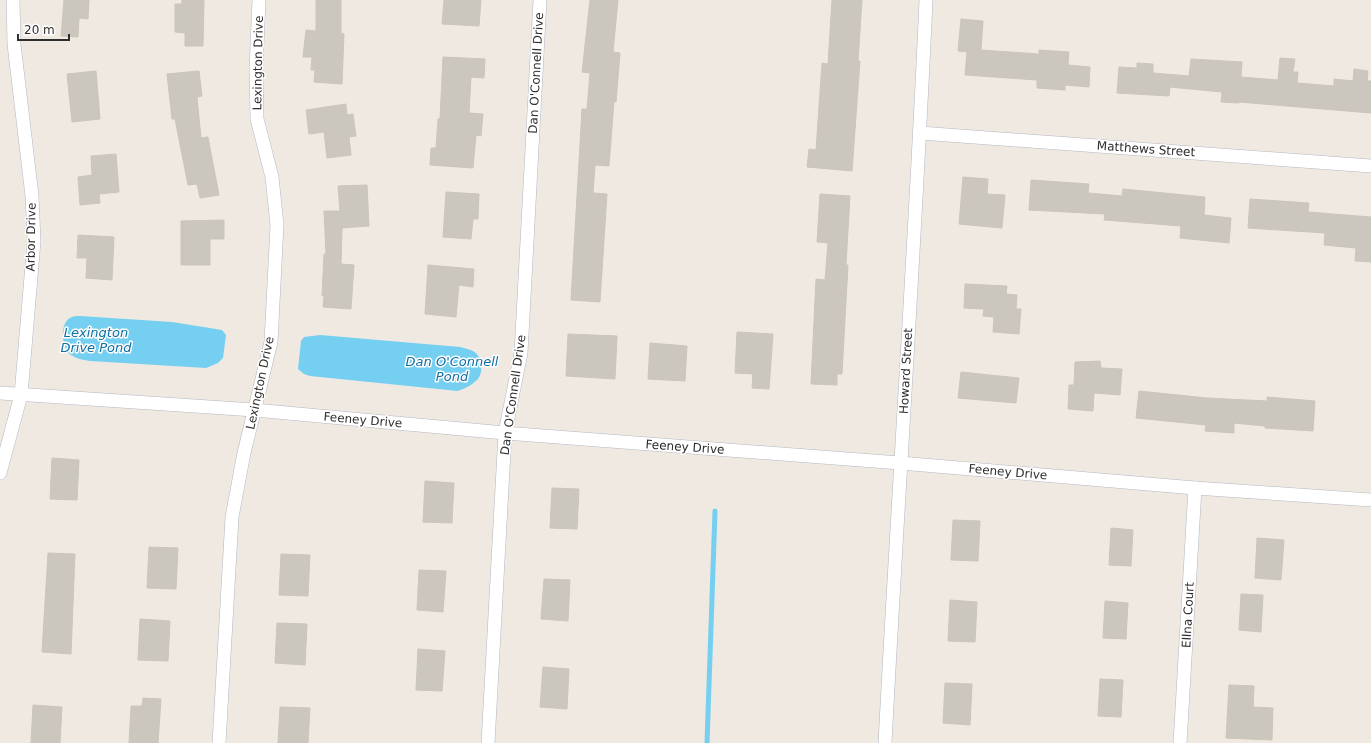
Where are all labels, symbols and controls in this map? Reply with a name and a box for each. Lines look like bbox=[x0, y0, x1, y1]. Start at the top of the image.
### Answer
street label: Dan O'Connell Drive bbox=[526, 12, 546, 134]
scale bar bbox=[18, 16, 69, 42]
street label: Lexington Drive bbox=[250, 16, 266, 110]
text: 20 m bbox=[24, 23, 55, 37]
street label: Matthews Street bbox=[1096, 139, 1196, 159]
street label: Arbor Drive bbox=[23, 202, 39, 272]
water label: Lexington Drive Pond bbox=[60, 325, 132, 355]
street label: Howard Street bbox=[897, 327, 915, 414]
street label: Dan O'Connell Drive bbox=[498, 334, 528, 456]
street label: Lexington Drive bbox=[243, 335, 277, 431]
water label: Dan O'Connell Pond bbox=[406, 354, 499, 384]
street label: Feeney Drive bbox=[323, 410, 403, 430]
street label: Feeney Drive bbox=[645, 437, 725, 457]
street label: Feeney Drive bbox=[968, 462, 1048, 482]
street label: Ellna Court bbox=[1179, 581, 1197, 648]

